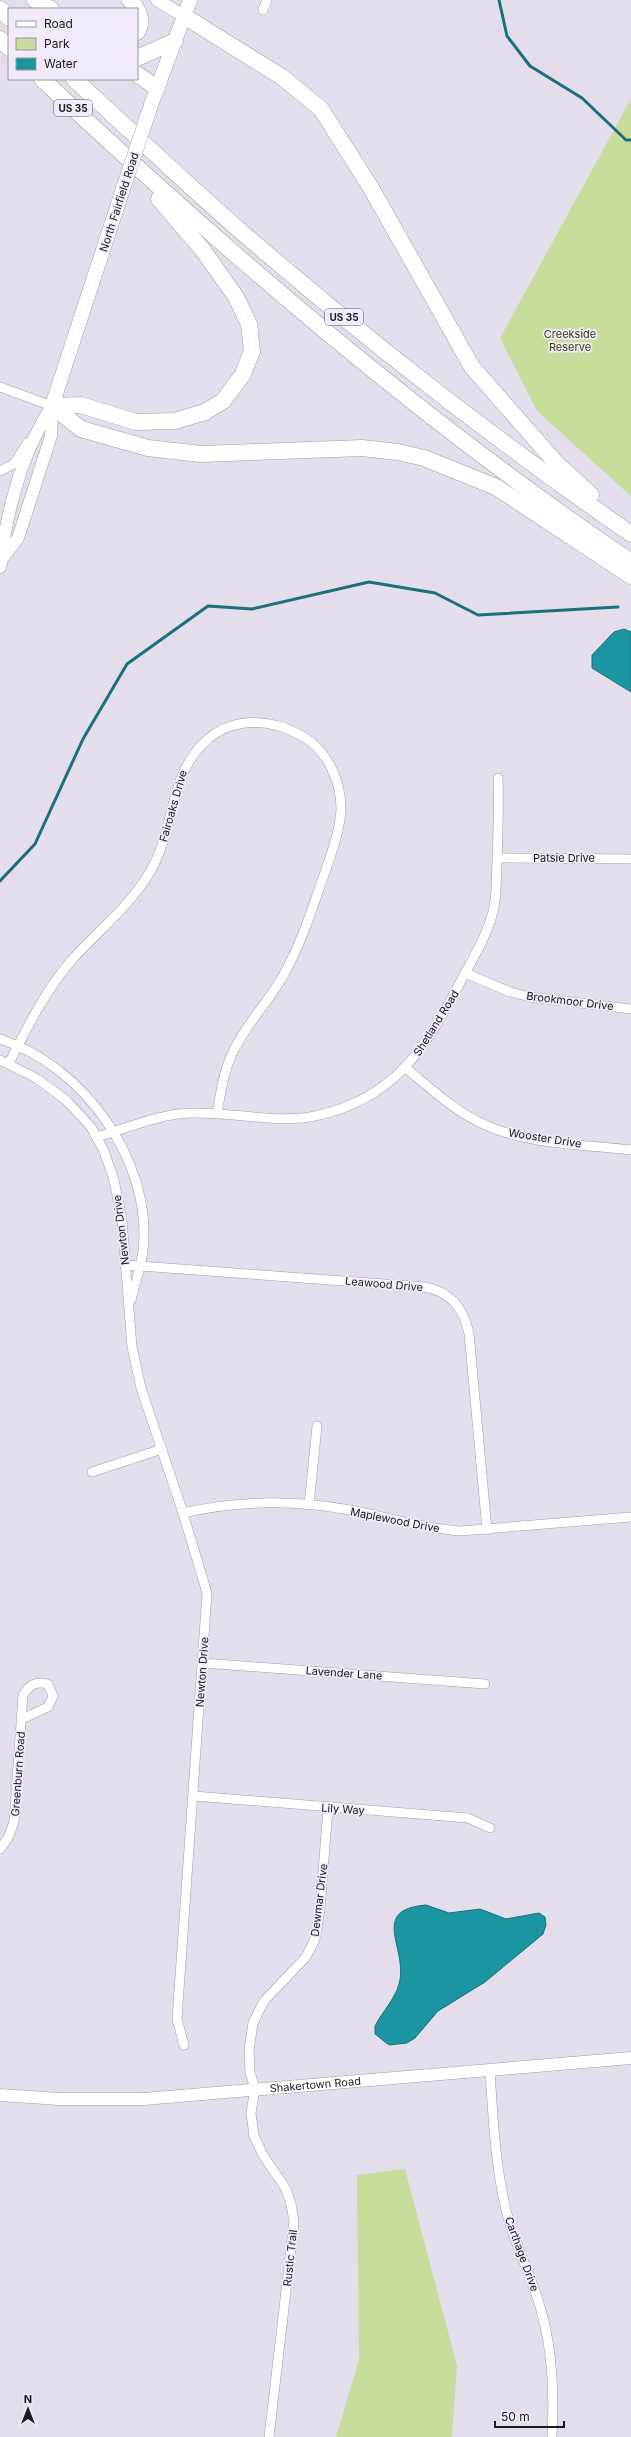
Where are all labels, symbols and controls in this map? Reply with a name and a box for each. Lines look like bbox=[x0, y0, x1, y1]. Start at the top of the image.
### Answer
legend bbox=[8, 8, 138, 80]
text: Road bbox=[44, 16, 73, 31]
text: Park bbox=[44, 36, 70, 51]
text: Water bbox=[44, 56, 78, 71]
road number: US 35 bbox=[54, 100, 92, 116]
street label: North Fairfield Road bbox=[96, 150, 142, 254]
road number: US 35 bbox=[325, 309, 363, 325]
park label: Creekside Reserve bbox=[544, 327, 596, 354]
street label: Fairoaks Drive bbox=[156, 768, 190, 844]
street label: Patsie Drive bbox=[533, 851, 595, 865]
street label: Shetland Road bbox=[410, 987, 462, 1059]
street label: Brookmoor Drive bbox=[526, 989, 614, 1013]
street label: Wooster Drive bbox=[507, 1125, 583, 1151]
street label: Newton Drive bbox=[110, 1194, 132, 1266]
street label: Leawood Drive bbox=[345, 1274, 423, 1294]
street label: Maplewood Drive bbox=[349, 1504, 441, 1536]
street label: Newton Drive bbox=[193, 1636, 211, 1708]
street label: Lavender Lane bbox=[305, 1663, 383, 1683]
street label: Greenburn Road bbox=[8, 1731, 28, 1817]
street label: Lily Way bbox=[321, 1801, 365, 1817]
street label: Dewmar Drive bbox=[308, 1863, 330, 1937]
street label: Shakertown Road bbox=[269, 2074, 361, 2095]
street label: Carthage Drive bbox=[502, 2215, 542, 2293]
street label: Rustic Trail bbox=[280, 2229, 300, 2287]
north arrow bbox=[8, 2389, 48, 2429]
text: N bbox=[24, 2392, 32, 2406]
scale bar bbox=[495, 2403, 564, 2429]
text: 50 m bbox=[501, 2409, 530, 2424]

